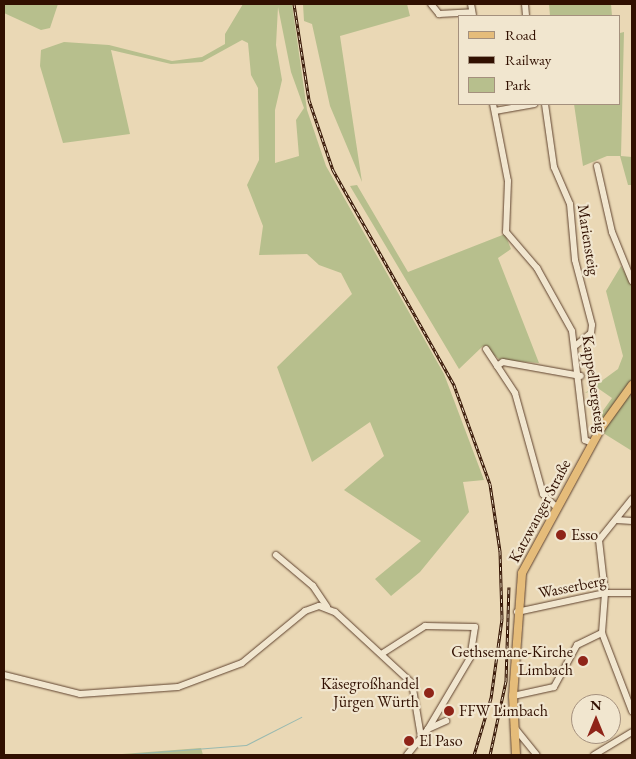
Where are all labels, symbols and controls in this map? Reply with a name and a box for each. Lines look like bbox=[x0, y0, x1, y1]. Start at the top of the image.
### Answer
legend bbox=[458, 15, 621, 105]
text: Road bbox=[505, 25, 536, 44]
text: Railway bbox=[505, 50, 551, 69]
text: Park bbox=[505, 75, 531, 94]
street label: Mariensteig bbox=[573, 203, 603, 277]
street label: Kappelbergsteig bbox=[578, 334, 610, 434]
street label: Katzwanger Straße bbox=[505, 456, 575, 566]
place label: Esso bbox=[571, 525, 598, 545]
marker: Esso bbox=[555, 529, 567, 541]
street label: Wasserberg bbox=[537, 571, 607, 603]
place label: Gethsemane-Kirche Limbach bbox=[451, 642, 573, 680]
marker: Gethsemane-Kirche Limbach bbox=[577, 655, 589, 667]
place label: Käsegroßhandel Jürgen Würth bbox=[321, 674, 419, 712]
marker: Käsegroßhandel Jürgen Würth bbox=[423, 687, 435, 699]
north arrow bbox=[571, 694, 621, 744]
text: N bbox=[590, 696, 602, 714]
place label: FFW Limbach bbox=[459, 701, 548, 721]
marker: FFW Limbach bbox=[443, 705, 455, 717]
place label: El Paso bbox=[419, 731, 463, 751]
marker: El Paso bbox=[403, 735, 415, 747]

